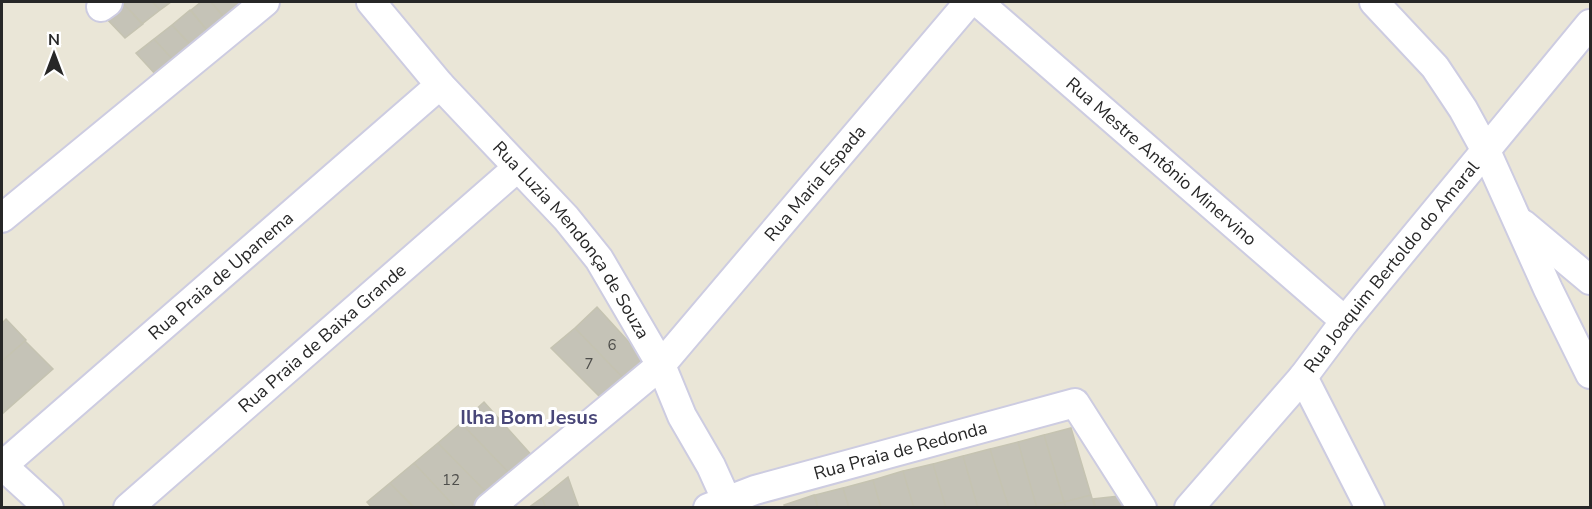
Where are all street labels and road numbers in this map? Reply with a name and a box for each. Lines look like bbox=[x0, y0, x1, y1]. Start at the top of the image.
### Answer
street label: Rua Mestre Antônio Minervino bbox=[1061, 72, 1262, 251]
street label: Rua Maria Espada bbox=[759, 120, 871, 246]
street label: Rua Luzia Mendonça de Souza bbox=[487, 136, 655, 343]
street label: Rua Joaquim Bertoldo do Amaral bbox=[1298, 155, 1485, 378]
street label: Rua Praia de Upanema bbox=[143, 206, 298, 345]
street label: Rua Praia de Baixa Grande bbox=[233, 258, 411, 418]
street label: Rua Praia de Redonda bbox=[811, 415, 990, 486]

